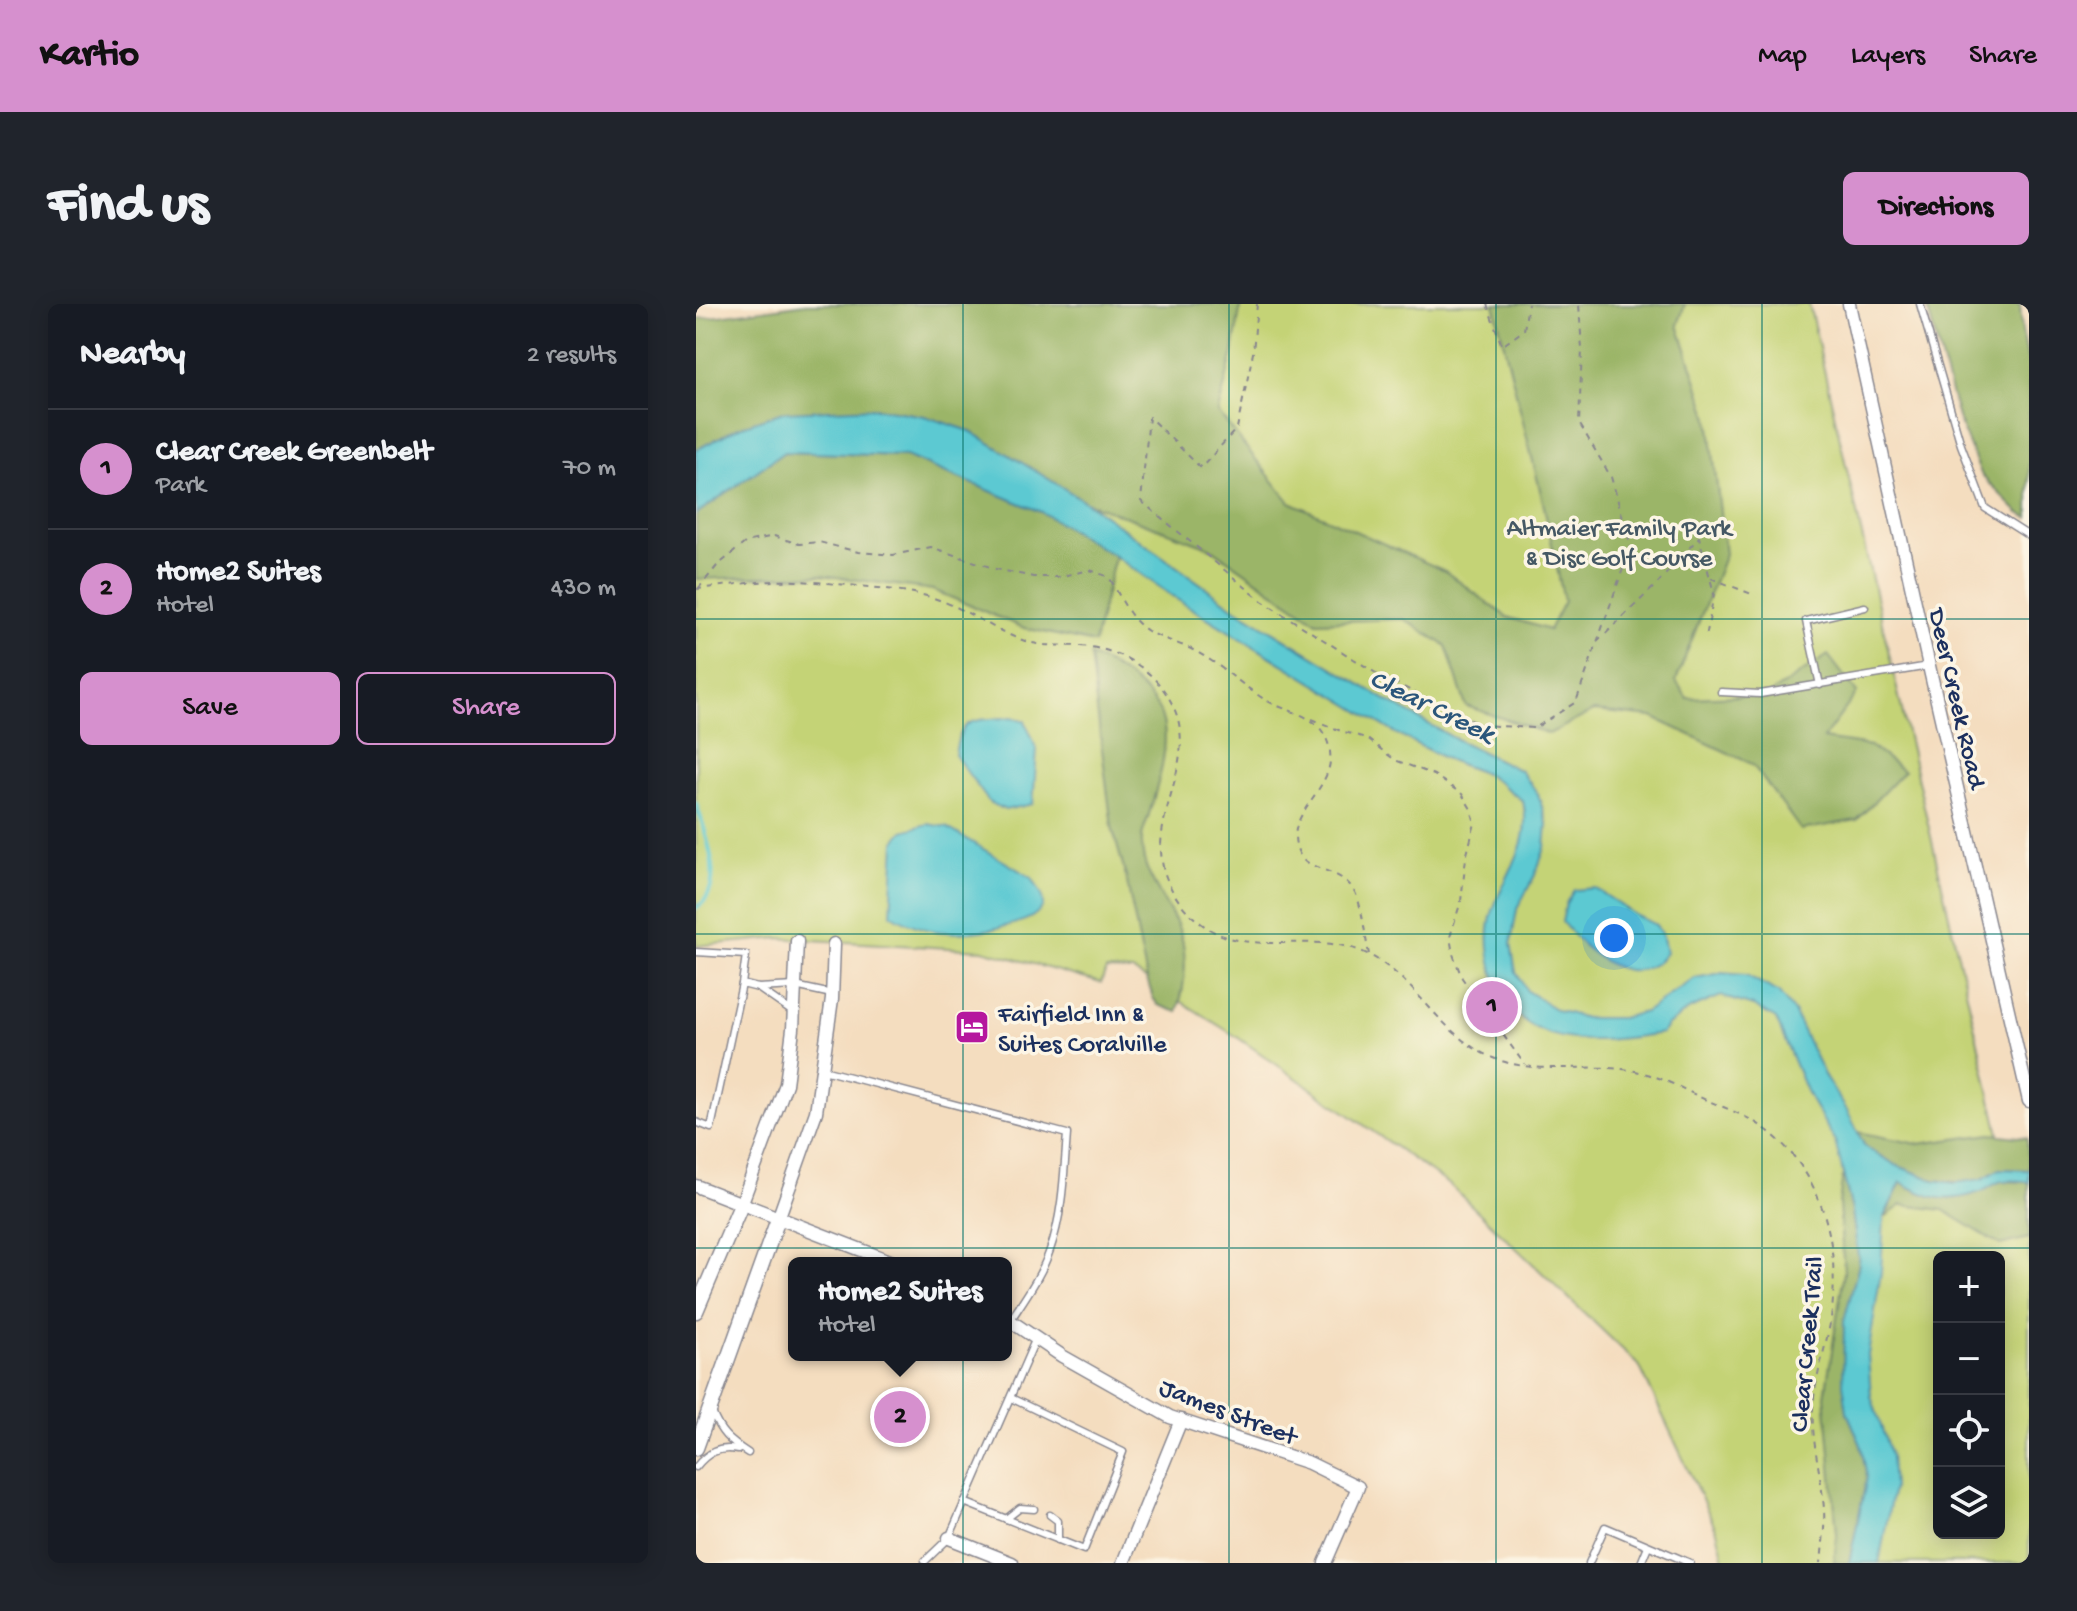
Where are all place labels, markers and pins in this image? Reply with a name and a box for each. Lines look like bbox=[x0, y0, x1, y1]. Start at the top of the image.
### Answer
pin: 1 bbox=[1466, 977, 1518, 1037]
place label: Fairfield Inn & Suites Coralville bbox=[997, 1001, 1167, 1062]
hotel icon: Fairfield Inn & Suites Coralville bbox=[953, 1008, 991, 1046]
pin: 2 bbox=[874, 1387, 926, 1447]

